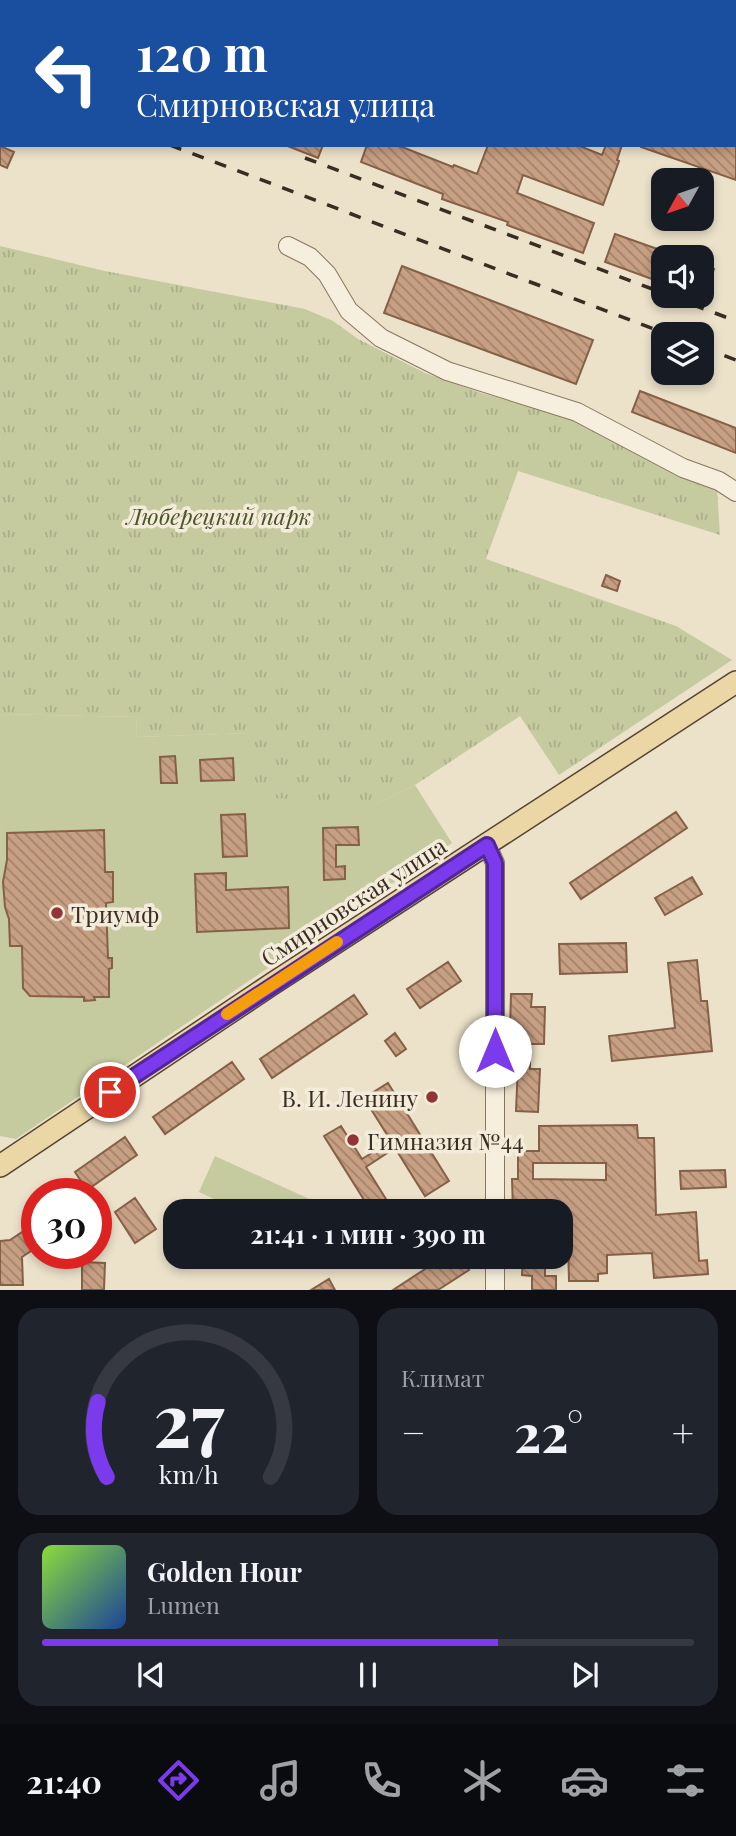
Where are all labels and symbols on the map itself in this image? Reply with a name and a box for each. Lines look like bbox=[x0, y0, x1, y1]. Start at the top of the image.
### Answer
north arrow bbox=[651, 168, 714, 231]
park label: Люберецкий парк bbox=[125, 500, 312, 531]
street label: Смирновская улица bbox=[254, 829, 452, 973]
place label: Триумф bbox=[71, 898, 159, 929]
marker: Триумф bbox=[49, 905, 65, 921]
position arrow bbox=[458, 1014, 532, 1088]
pin bbox=[80, 1062, 140, 1122]
place label: В. И. Ленину bbox=[282, 1082, 418, 1113]
marker: В. И. Ленину bbox=[424, 1089, 440, 1105]
place label: Гимназия №44 bbox=[367, 1125, 524, 1156]
marker: Гимназия №44 bbox=[345, 1132, 361, 1148]
speed limit sign: 30 bbox=[21, 1178, 112, 1269]

